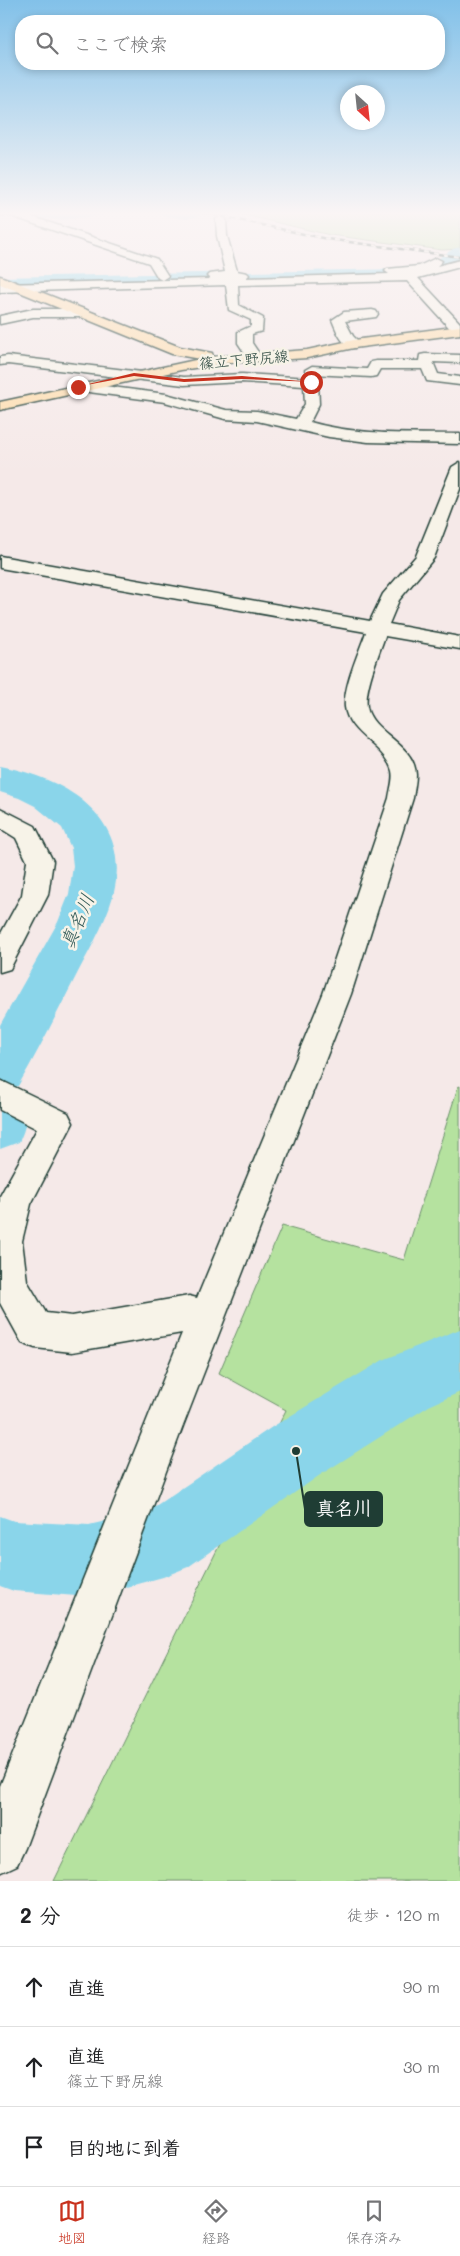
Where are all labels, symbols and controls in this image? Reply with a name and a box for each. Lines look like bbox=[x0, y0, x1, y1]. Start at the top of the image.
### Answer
search box bbox=[15, 15, 445, 70]
icon: search bbox=[33, 29, 61, 57]
text: ここで検索 bbox=[73, 31, 168, 56]
north arrow bbox=[340, 85, 385, 130]
street label: 篠立下野尻線 bbox=[198, 345, 290, 373]
route start bbox=[300, 371, 323, 394]
route end bbox=[67, 376, 90, 399]
water label: 真名川 bbox=[54, 890, 99, 952]
callout: 真名川 bbox=[305, 1492, 382, 1526]
text: 真名川 bbox=[315, 1495, 373, 1520]
text: 2 分 bbox=[20, 1901, 60, 1928]
text: 徒歩 · 120 m bbox=[347, 1904, 440, 1925]
icon: ahead bbox=[20, 1973, 48, 2001]
text: 直進 bbox=[67, 1975, 105, 2000]
text: 90 m bbox=[403, 1976, 440, 1997]
text: 直進 bbox=[67, 2043, 105, 2068]
icon: ahead bbox=[20, 2053, 48, 2081]
text: 30 m bbox=[403, 2056, 440, 2077]
text: 篠立下野尻線 bbox=[67, 2070, 163, 2091]
icon: arrive bbox=[20, 2133, 48, 2161]
text: 目的地に到着 bbox=[67, 2135, 181, 2160]
tab: 地図 bbox=[58, 2197, 86, 2247]
tab: 経路 bbox=[202, 2197, 230, 2247]
tab: 保存済み bbox=[346, 2197, 402, 2247]

